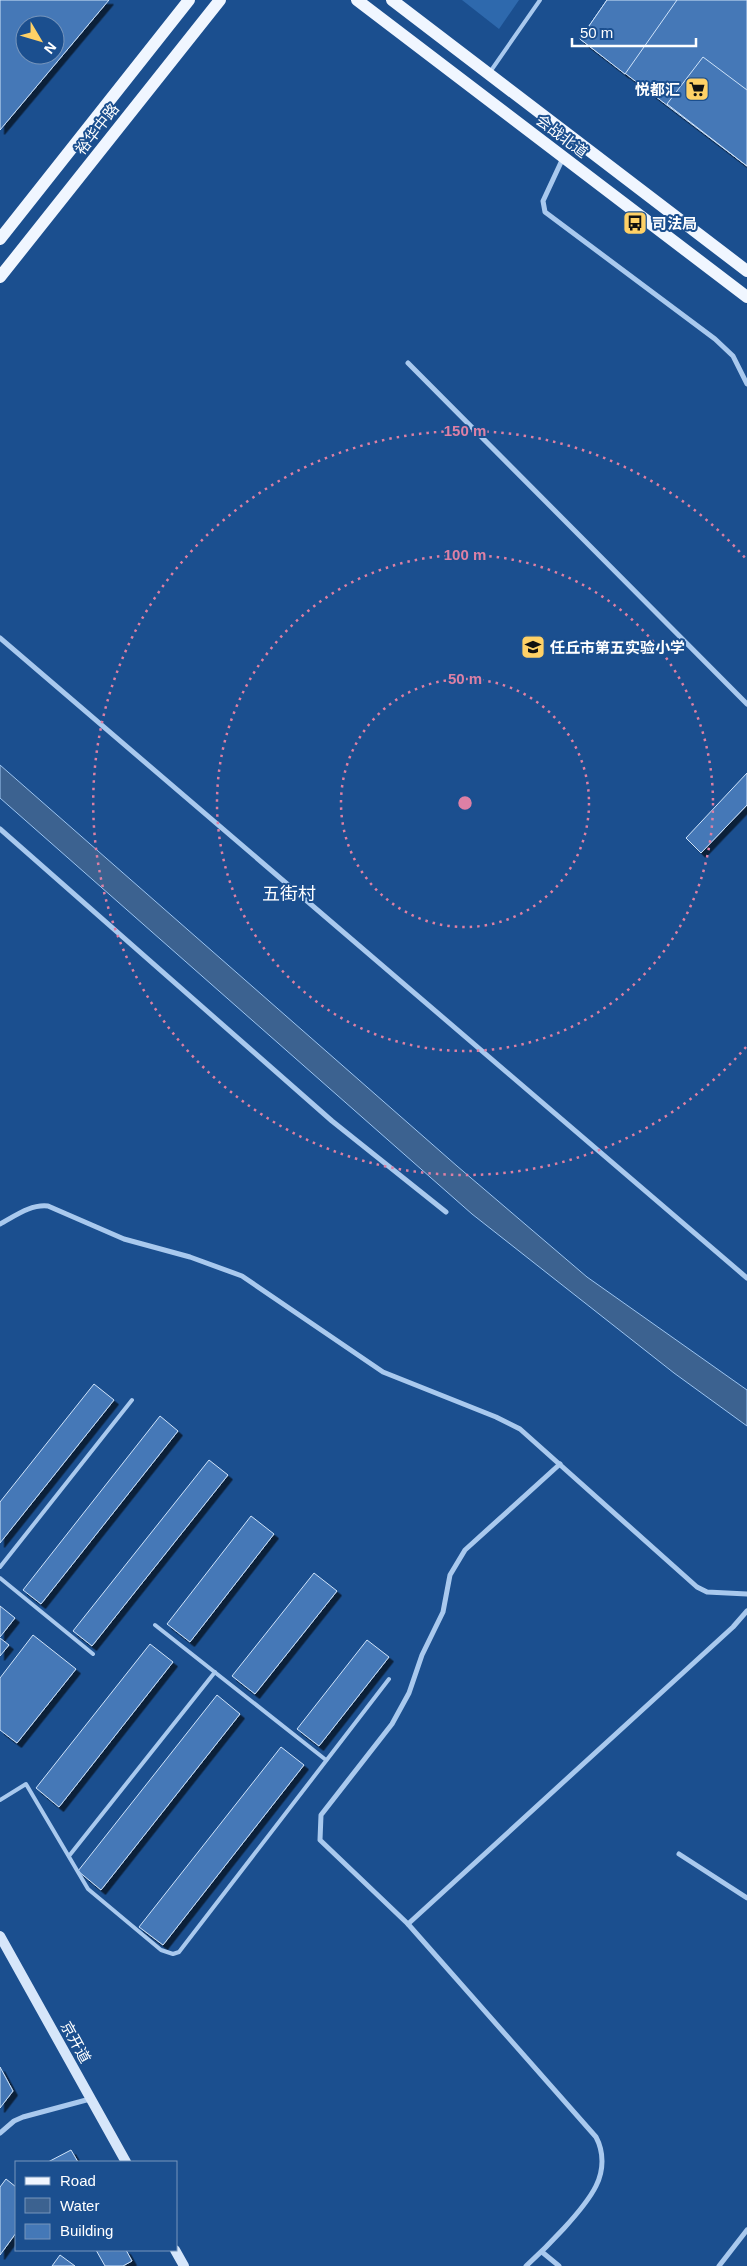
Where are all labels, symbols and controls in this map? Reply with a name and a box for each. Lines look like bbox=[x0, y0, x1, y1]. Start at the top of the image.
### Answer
north arrow bbox=[15, 15, 65, 65]
scale bar bbox=[572, 15, 696, 47]
text: 50 m bbox=[580, 24, 613, 41]
text: N bbox=[41, 39, 60, 57]
supermarket icon: 悦都汇 bbox=[684, 76, 710, 102]
place label: 悦都汇 bbox=[635, 81, 680, 98]
street label: 裕华中路 bbox=[72, 100, 122, 158]
street label: 会战北道 bbox=[533, 111, 591, 161]
bus stop icon: 司法局 bbox=[622, 210, 648, 236]
place label: 司法局 bbox=[652, 215, 697, 232]
text: 150 m bbox=[444, 422, 486, 439]
text: 100 m bbox=[444, 546, 486, 563]
school or university icon: 任丘市第五实验小学 bbox=[520, 634, 546, 660]
place label: 任丘市第五实验小学 bbox=[550, 639, 685, 656]
text: 50 m bbox=[448, 670, 482, 687]
centre of rings bbox=[456, 794, 474, 812]
district label: 五街村 bbox=[262, 884, 316, 904]
street label: 京开道 bbox=[58, 2018, 94, 2066]
legend bbox=[15, 2161, 178, 2251]
text: Road bbox=[60, 2172, 96, 2189]
text: Water bbox=[60, 2197, 99, 2214]
text: Building bbox=[60, 2222, 113, 2239]

